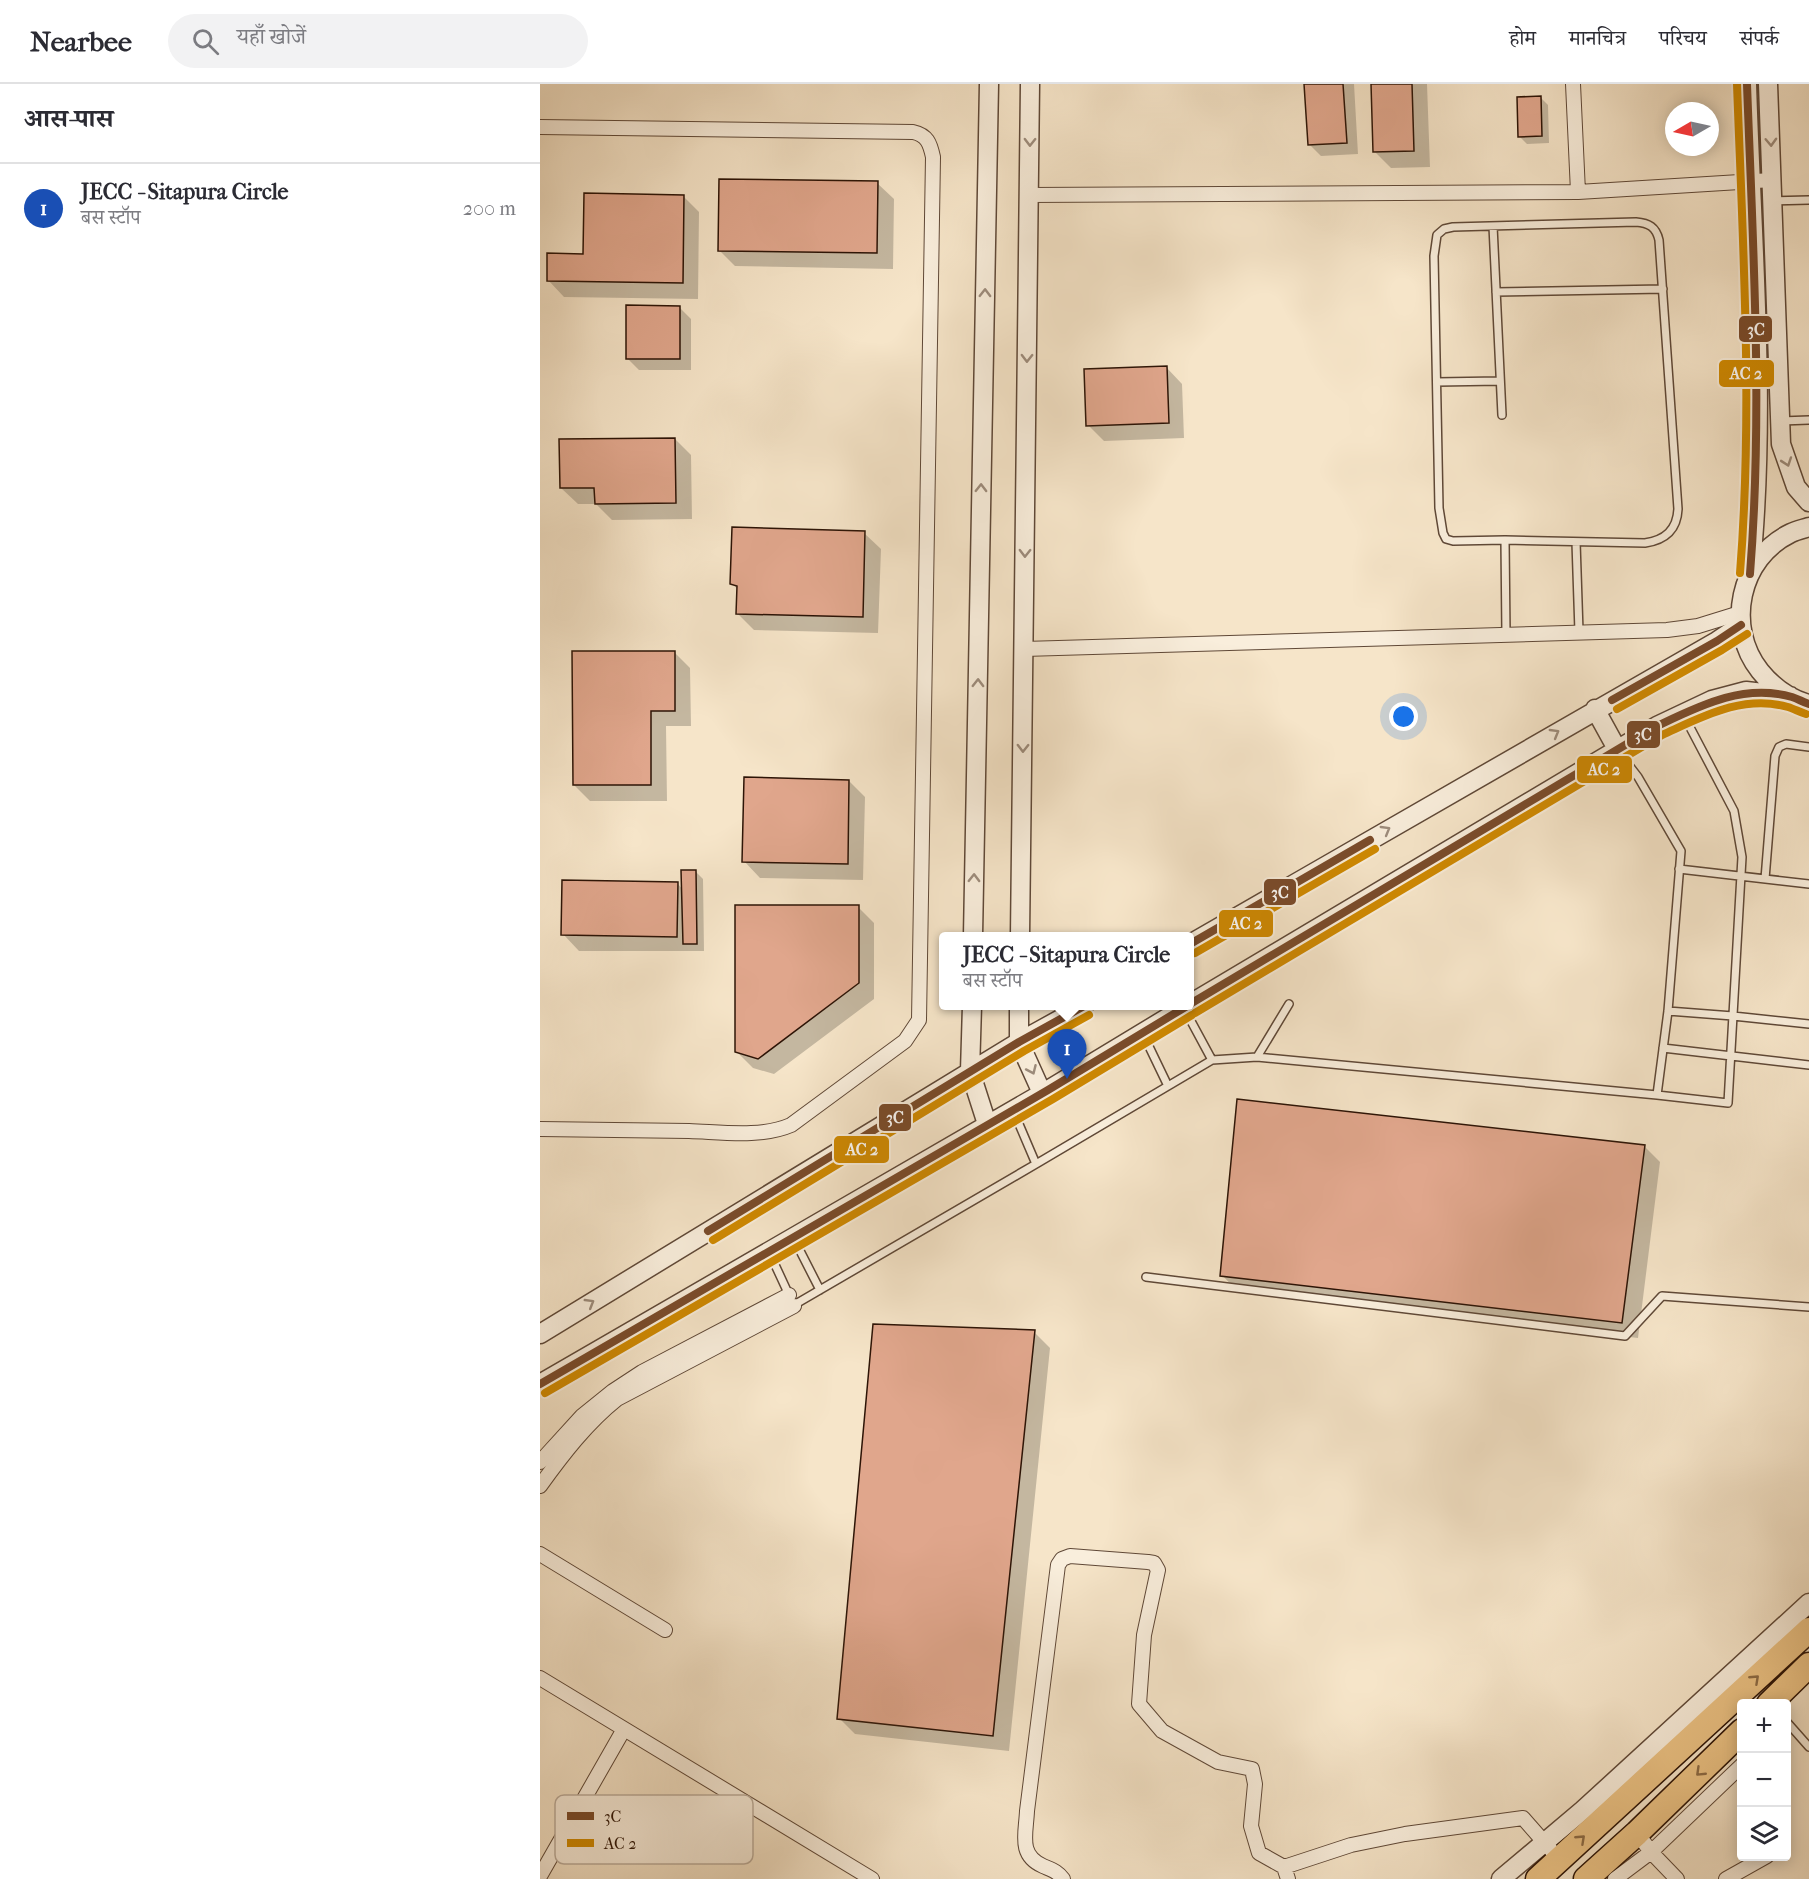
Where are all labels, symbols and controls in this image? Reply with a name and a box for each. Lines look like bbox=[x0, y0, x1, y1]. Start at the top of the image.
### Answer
search box bbox=[168, 14, 588, 68]
text: यहाँ खोजें bbox=[237, 24, 306, 50]
text: Nearbee bbox=[30, 25, 132, 58]
icon: search bbox=[189, 25, 222, 58]
text: होम bbox=[1509, 26, 1536, 50]
text: मानचित्र bbox=[1569, 26, 1626, 50]
text: परिचय bbox=[1659, 26, 1707, 50]
text: संपर्क bbox=[1740, 26, 1779, 50]
north arrow bbox=[1665, 102, 1719, 156]
text: आस-पास bbox=[24, 103, 113, 134]
one-way arrow bbox=[1024, 138, 1036, 147]
one-way arrow bbox=[1764, 138, 1777, 147]
text: JECC - Sitapura Circle bbox=[81, 179, 289, 205]
text: 1 bbox=[40, 197, 47, 220]
text: 200 m bbox=[463, 197, 516, 220]
text: बस स्टॉप bbox=[81, 206, 141, 229]
one-way arrow bbox=[979, 289, 991, 298]
line badge: 3C bbox=[1738, 315, 1773, 343]
text: 3C bbox=[1747, 320, 1765, 340]
one-way arrow bbox=[1021, 354, 1033, 363]
line badge: AC 2 bbox=[1718, 359, 1775, 388]
text: AC 2 bbox=[1729, 364, 1762, 383]
one-way arrow bbox=[1780, 456, 1793, 467]
one-way arrow bbox=[975, 484, 987, 493]
one-way arrow bbox=[1019, 549, 1031, 558]
one-way arrow bbox=[971, 679, 984, 688]
your location bbox=[1389, 702, 1418, 731]
line badge: 3C bbox=[1626, 720, 1661, 749]
text: 3C bbox=[1634, 725, 1652, 745]
one-way arrow bbox=[1549, 728, 1559, 740]
one-way arrow bbox=[1016, 744, 1029, 753]
line badge: AC 2 bbox=[1576, 755, 1633, 784]
text: AC 2 bbox=[1587, 760, 1620, 779]
one-way arrow bbox=[1380, 826, 1390, 838]
one-way arrow bbox=[968, 874, 980, 883]
line badge: 3C bbox=[1263, 878, 1297, 906]
text: 3C bbox=[1271, 883, 1289, 903]
line badge: AC 2 bbox=[1218, 909, 1274, 938]
text: AC 2 bbox=[1229, 914, 1262, 933]
popup bbox=[939, 932, 1194, 1010]
text: JECC - Sitapura Circle bbox=[963, 942, 1170, 968]
text: बस स्टॉप bbox=[963, 969, 1022, 992]
pin: 1 bbox=[1048, 1030, 1086, 1079]
one-way arrow bbox=[1024, 1063, 1036, 1074]
line badge: 3C bbox=[878, 1103, 912, 1132]
text: 3C bbox=[886, 1108, 904, 1128]
line badge: AC 2 bbox=[833, 1135, 890, 1164]
text: AC 2 bbox=[845, 1140, 878, 1159]
one-way arrow bbox=[584, 1299, 594, 1311]
one-way arrow bbox=[1749, 1675, 1759, 1686]
map controls bbox=[1737, 1699, 1791, 1861]
button: + bbox=[1737, 1699, 1791, 1753]
button: − bbox=[1737, 1753, 1791, 1807]
one-way arrow bbox=[1696, 1764, 1707, 1775]
legend bbox=[555, 1795, 753, 1864]
text: 3C bbox=[604, 1807, 621, 1826]
button: layers bbox=[1737, 1807, 1791, 1861]
text: AC 2 bbox=[603, 1834, 636, 1853]
one-way arrow bbox=[1574, 1836, 1585, 1847]

